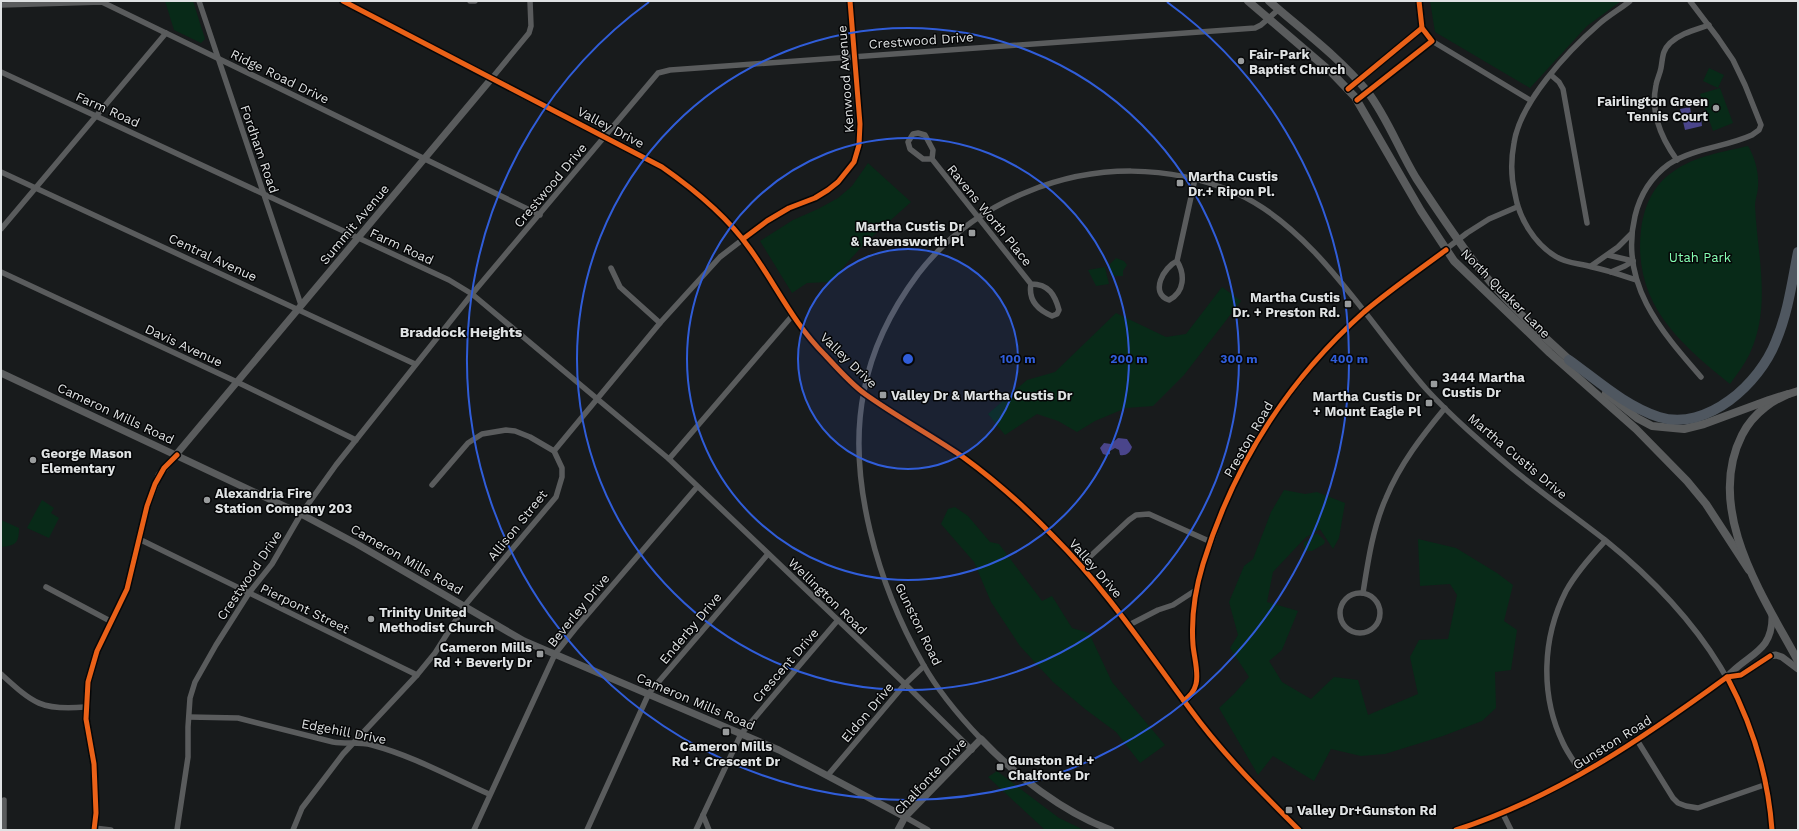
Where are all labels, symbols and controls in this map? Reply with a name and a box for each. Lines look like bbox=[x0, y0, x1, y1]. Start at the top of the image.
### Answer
street label: Kenwood Avenue bbox=[834, 25, 857, 133]
street label: Crestwood Drive bbox=[868, 29, 974, 52]
street label: Ridge Road Drive bbox=[228, 46, 331, 107]
place label: Fair-Park Baptist Church bbox=[1249, 47, 1345, 77]
marker: Fair-Park Baptist Church bbox=[1236, 56, 1246, 66]
street label: Farm Road bbox=[73, 89, 142, 130]
place label: Fairlington Green Tennis Court bbox=[1597, 94, 1708, 124]
street label: Fordham Road bbox=[237, 103, 282, 195]
marker: Fairlington Green Tennis Court bbox=[1711, 103, 1721, 113]
street label: Valley Drive bbox=[575, 104, 647, 151]
street label: Crestwood Drive bbox=[511, 140, 590, 230]
street label: Ravens Worth Place bbox=[944, 162, 1035, 269]
place label: Martha Custis Dr.+ Ripon Pl. bbox=[1188, 169, 1278, 199]
marker: Martha Custis Dr.+ Ripon Pl. bbox=[1175, 178, 1185, 188]
street label: Summit Avenue bbox=[317, 181, 392, 267]
place label: Martha Custis Dr & Ravensworth Pl bbox=[851, 219, 965, 249]
street label: Farm Road bbox=[368, 225, 436, 268]
marker: Martha Custis Dr & Ravensworth Pl bbox=[967, 228, 977, 238]
street label: Central Avenue bbox=[166, 230, 259, 284]
street label: North Quaker Lane bbox=[1458, 246, 1553, 341]
park label: Utah Park bbox=[1669, 250, 1732, 265]
place label: Martha Custis Dr. + Preston Rd. bbox=[1232, 290, 1340, 320]
marker: Martha Custis Dr. + Preston Rd. bbox=[1343, 299, 1353, 309]
street label: Davis Avenue bbox=[143, 321, 225, 370]
district label: Braddock Heights bbox=[400, 324, 523, 340]
street label: Valley Drive bbox=[817, 330, 880, 391]
centre of rings bbox=[901, 352, 915, 366]
text: 100 m bbox=[1000, 352, 1036, 366]
text: 200 m bbox=[1110, 352, 1148, 366]
text: 300 m bbox=[1220, 352, 1258, 366]
text: 400 m bbox=[1330, 352, 1368, 366]
place label: 3444 Martha Custis Dr bbox=[1442, 370, 1525, 400]
marker: 3444 Martha Custis Dr bbox=[1429, 379, 1439, 389]
street label: Cameron Mills Road bbox=[55, 380, 177, 447]
place label: Valley Dr & Martha Custis Dr bbox=[891, 388, 1073, 403]
place label: Martha Custis Dr + Mount Eagle Pl bbox=[1312, 389, 1422, 419]
marker: Valley Dr & Martha Custis Dr bbox=[878, 390, 888, 400]
marker: Martha Custis Dr + Mount Eagle Pl bbox=[1424, 398, 1434, 408]
street label: Preston Road bbox=[1221, 399, 1276, 480]
street label: Martha Custis Drive bbox=[1465, 411, 1570, 502]
place label: George Mason Elementary bbox=[41, 446, 132, 476]
marker: George Mason Elementary bbox=[28, 455, 38, 465]
place label: Alexandria Fire Station Company 203 bbox=[215, 486, 353, 516]
street label: Allison Street bbox=[484, 487, 551, 564]
marker: Alexandria Fire Station Company 203 bbox=[202, 495, 212, 505]
street label: Cameron Mills Road bbox=[348, 521, 466, 598]
street label: Crestwood Drive bbox=[214, 528, 285, 623]
street label: Valley Drive bbox=[1066, 536, 1125, 601]
street label: Wellington Road bbox=[785, 555, 870, 638]
street label: Beverley Drive bbox=[544, 571, 612, 650]
street label: Pierpont Street bbox=[258, 580, 352, 637]
street label: Gunston Road bbox=[892, 581, 945, 668]
street label: Enderby Drive bbox=[656, 590, 725, 667]
place label: Trinity United Methodist Church bbox=[379, 605, 494, 635]
marker: Trinity United Methodist Church bbox=[366, 614, 376, 624]
street label: Crescent Drive bbox=[749, 625, 822, 705]
place label: Cameron Mills Rd + Beverly Dr bbox=[434, 640, 532, 670]
marker: Cameron Mills Rd + Beverly Dr bbox=[535, 649, 545, 659]
street label: Cameron Mills Road bbox=[634, 670, 757, 733]
street label: Eldon Drive bbox=[838, 680, 897, 745]
street label: Gunston Road bbox=[1570, 712, 1654, 773]
street label: Edgehill Drive bbox=[300, 716, 388, 747]
marker: Cameron Mills Rd + Crescent Dr bbox=[721, 727, 731, 737]
street label: Chalfonte Drive bbox=[891, 735, 970, 818]
place label: Cameron Mills Rd + Crescent Dr bbox=[672, 739, 781, 769]
place label: Gunston Rd + Chalfonte Dr bbox=[1008, 753, 1094, 783]
marker: Gunston Rd + Chalfonte Dr bbox=[995, 762, 1005, 772]
place label: Valley Dr+Gunston Rd bbox=[1297, 803, 1437, 818]
marker: Valley Dr+Gunston Rd bbox=[1284, 805, 1294, 815]

